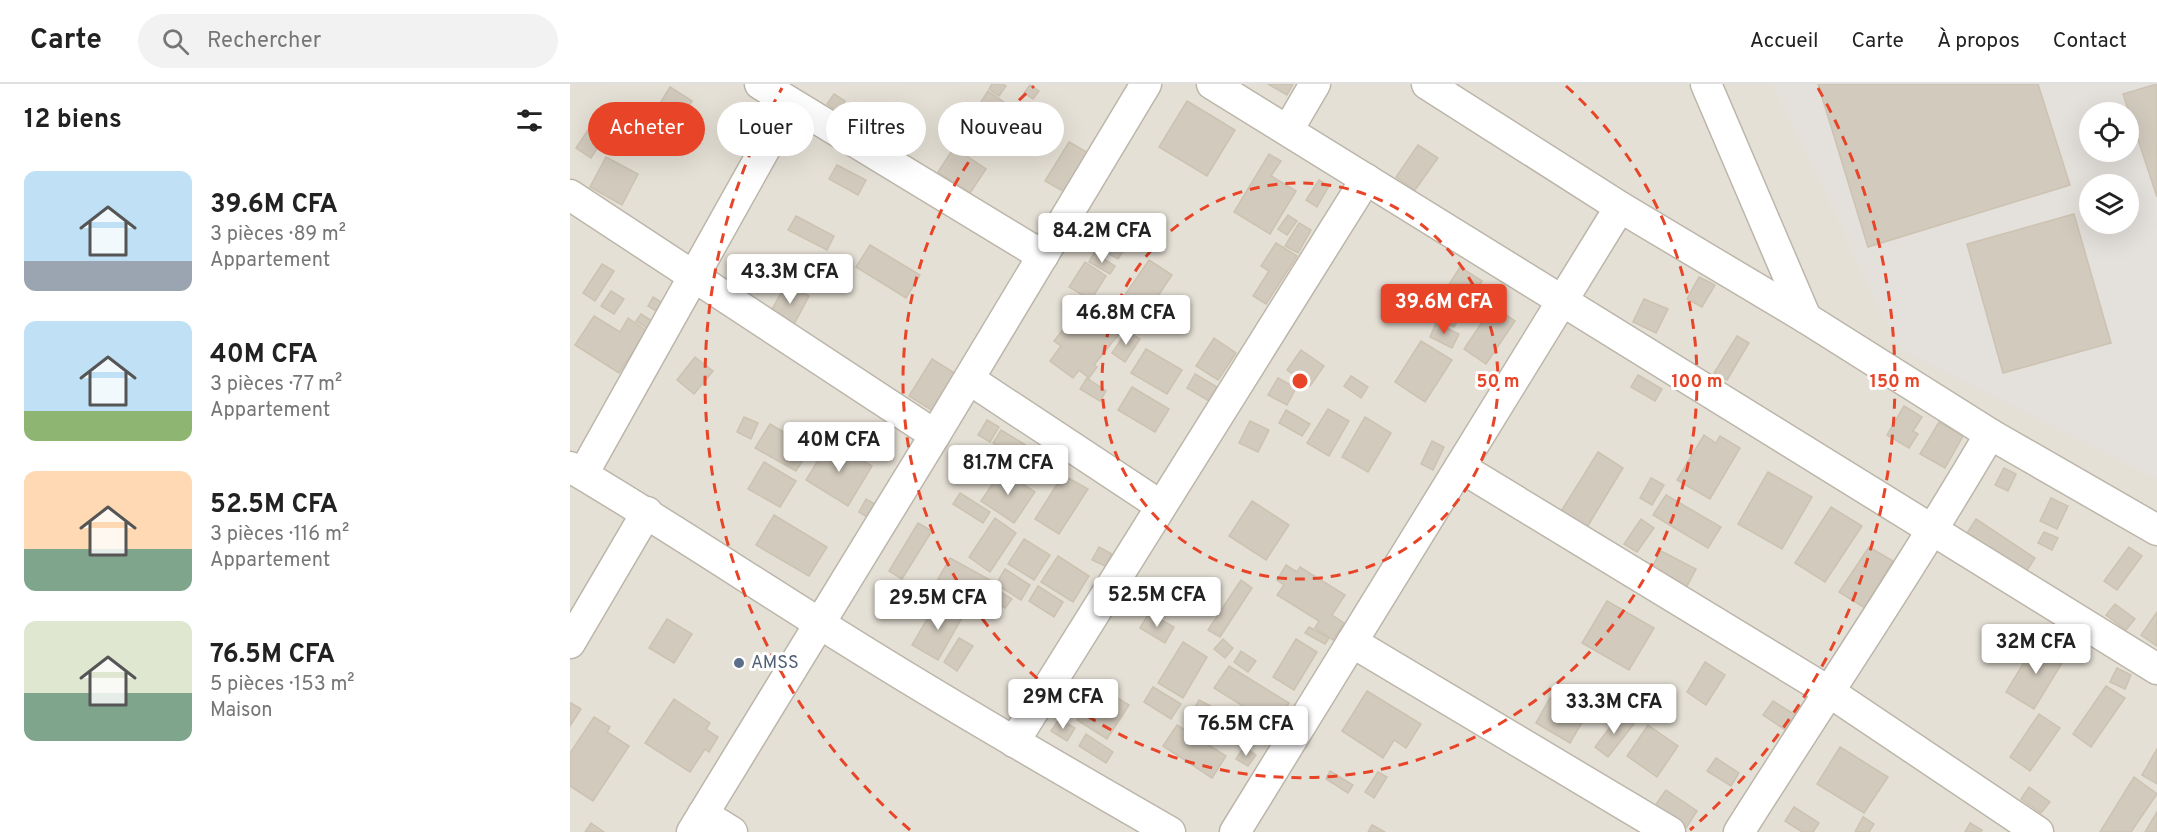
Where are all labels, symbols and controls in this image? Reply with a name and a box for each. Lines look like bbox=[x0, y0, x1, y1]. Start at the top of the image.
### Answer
search box bbox=[138, 14, 558, 68]
text: Carte bbox=[30, 23, 102, 59]
icon: search bbox=[159, 25, 192, 58]
text: Rechercher bbox=[207, 28, 321, 55]
text: Accueil bbox=[1750, 28, 1819, 55]
text: Carte bbox=[1852, 28, 1904, 55]
text: À propos bbox=[1937, 28, 2020, 55]
text: Contact bbox=[2053, 28, 2127, 55]
chip: Acheter bbox=[588, 102, 705, 156]
chip: Louer bbox=[717, 102, 814, 156]
chip: Filtres bbox=[826, 102, 926, 156]
chip: Nouveau bbox=[938, 102, 1064, 156]
map controls bbox=[2079, 102, 2139, 234]
button: locate bbox=[2079, 102, 2139, 162]
text: 12 biens bbox=[24, 104, 122, 137]
icon: filters bbox=[513, 104, 546, 137]
button: layers bbox=[2079, 174, 2139, 234]
text: 39.6M CFA bbox=[210, 189, 338, 222]
icon: home bbox=[72, 195, 144, 267]
pin: 84.2M CFA bbox=[1033, 213, 1171, 264]
text: 84.2M CFA bbox=[1052, 219, 1152, 245]
text: 3 pièces · 89 m² bbox=[210, 222, 346, 248]
text: Appartement bbox=[210, 248, 330, 274]
pin: 43.3M CFA bbox=[721, 254, 859, 305]
text: 43.3M CFA bbox=[741, 260, 839, 286]
pin: 39.6M CFA bbox=[1375, 284, 1513, 335]
text: 39.6M CFA bbox=[1395, 290, 1493, 316]
pin: 46.8M CFA bbox=[1057, 295, 1195, 346]
text: 46.8M CFA bbox=[1076, 301, 1176, 327]
text: 40M CFA bbox=[210, 339, 318, 372]
icon: home bbox=[72, 345, 144, 417]
centre of rings bbox=[1290, 371, 1310, 391]
text: 50 m bbox=[1476, 371, 1520, 394]
text: 100 m bbox=[1671, 371, 1723, 394]
text: 150 m bbox=[1870, 371, 1920, 394]
text: 3 pièces · 77 m² bbox=[210, 372, 342, 398]
text: Appartement bbox=[210, 398, 330, 424]
pin: 40M CFA bbox=[784, 422, 894, 473]
text: 40M CFA bbox=[797, 428, 881, 454]
pin: 81.7M CFA bbox=[939, 445, 1077, 496]
text: 81.7M CFA bbox=[962, 451, 1054, 477]
text: 52.5M CFA bbox=[210, 489, 338, 522]
icon: home bbox=[72, 495, 144, 567]
text: 3 pièces · 116 m² bbox=[210, 522, 349, 548]
text: Appartement bbox=[210, 548, 330, 574]
pin: 52.5M CFA bbox=[1088, 577, 1226, 628]
pin: 29.5M CFA bbox=[869, 580, 1007, 631]
text: 52.5M CFA bbox=[1108, 583, 1206, 609]
text: 29.5M CFA bbox=[889, 586, 987, 612]
pin: 32M CFA bbox=[1981, 624, 2091, 675]
text: 32M CFA bbox=[1996, 630, 2076, 656]
text: 76.5M CFA bbox=[210, 639, 335, 672]
icon: home bbox=[72, 645, 144, 717]
place label: AMSS bbox=[751, 652, 799, 675]
marker: AMSS bbox=[732, 656, 746, 670]
text: 5 pièces · 153 m² bbox=[210, 672, 355, 698]
pin: 29M CFA bbox=[1008, 679, 1118, 730]
pin: 33.3M CFA bbox=[1545, 684, 1683, 735]
text: 29M CFA bbox=[1022, 685, 1104, 711]
text: 33.3M CFA bbox=[1565, 690, 1663, 716]
text: Maison bbox=[210, 698, 273, 724]
pin: 76.5M CFA bbox=[1177, 706, 1315, 757]
text: 76.5M CFA bbox=[1198, 712, 1294, 738]

